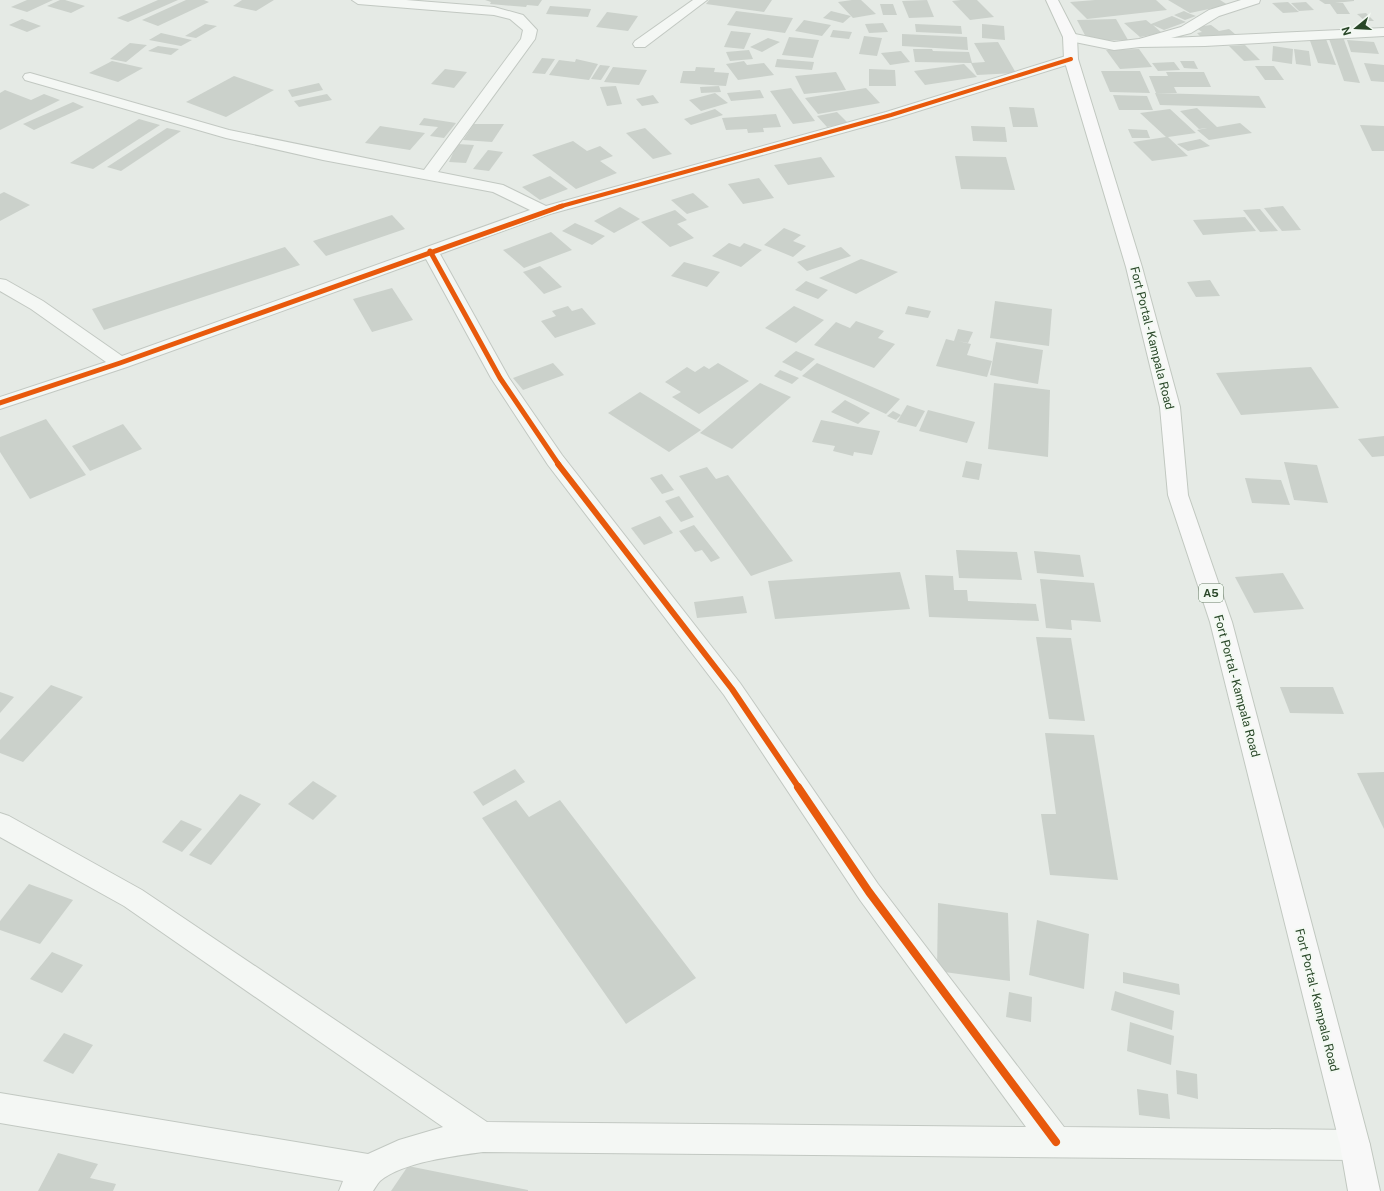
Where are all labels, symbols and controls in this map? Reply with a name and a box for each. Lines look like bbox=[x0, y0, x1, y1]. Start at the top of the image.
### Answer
north arrow bbox=[1336, 8, 1376, 48]
text: N bbox=[1339, 25, 1354, 37]
street label: Fort Portal - Kampala Road bbox=[1127, 265, 1177, 411]
road number: A5 bbox=[1199, 584, 1223, 602]
street label: Fort Portal - Kampala Road bbox=[1211, 613, 1263, 759]
street label: Fort Portal - Kampala Road bbox=[1292, 927, 1342, 1073]

